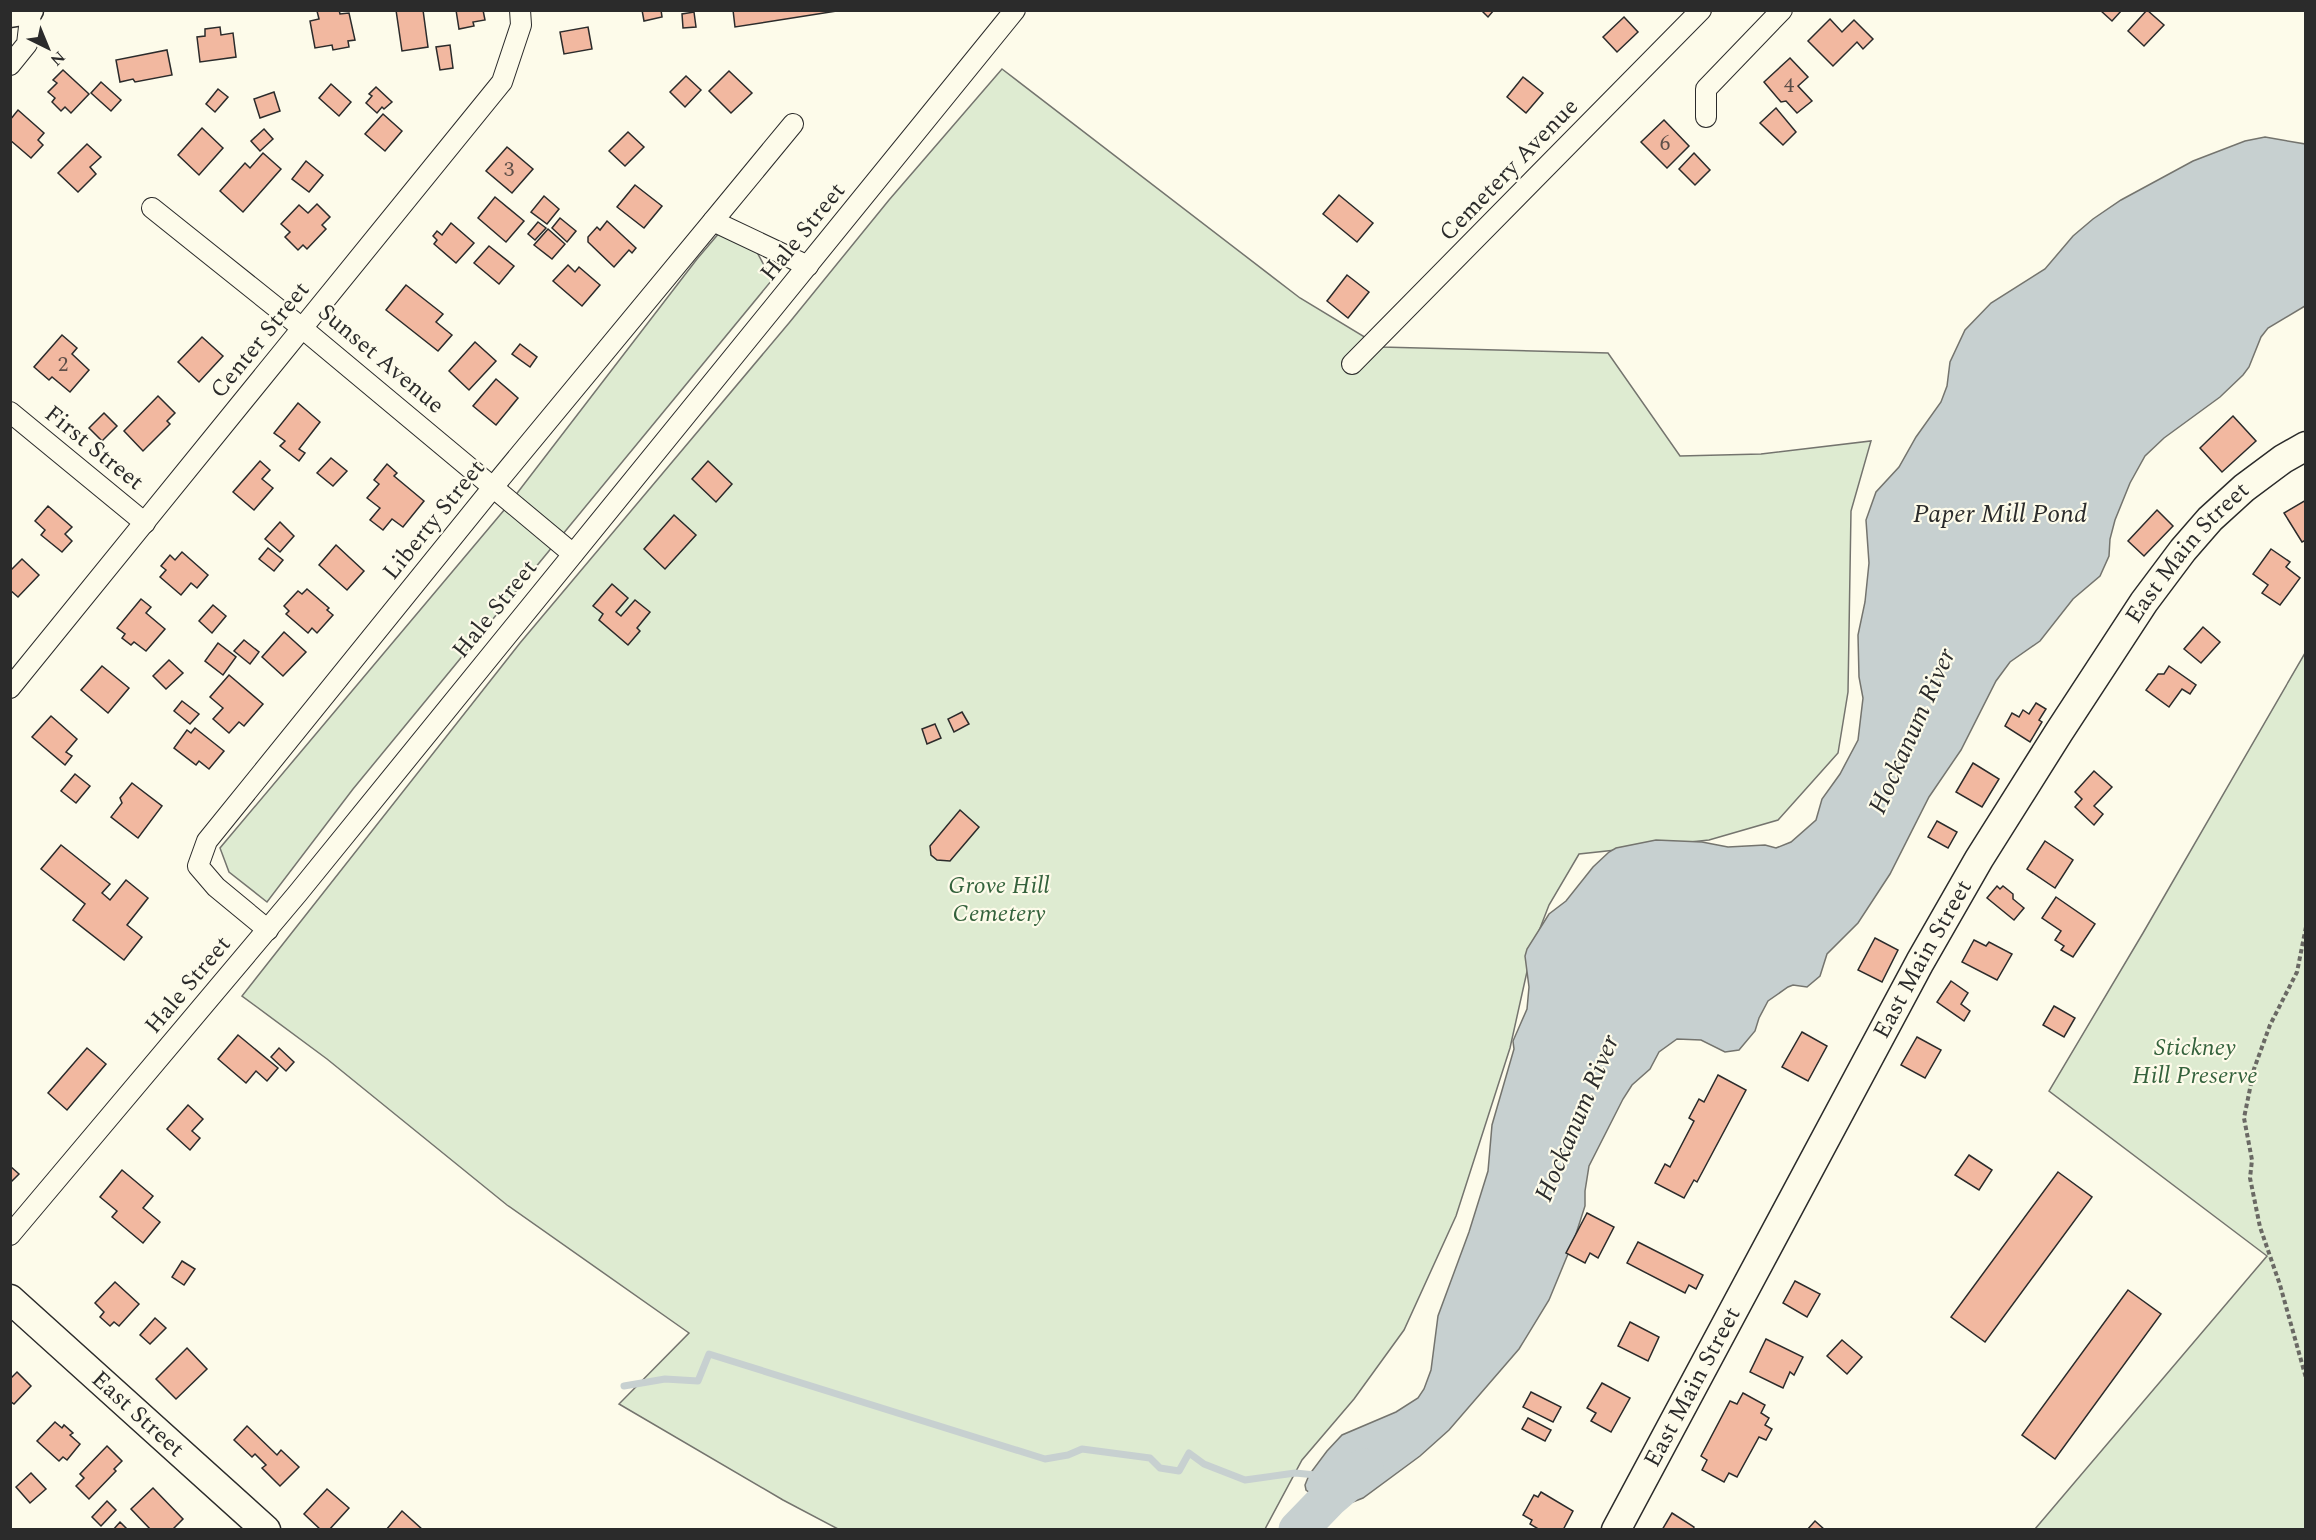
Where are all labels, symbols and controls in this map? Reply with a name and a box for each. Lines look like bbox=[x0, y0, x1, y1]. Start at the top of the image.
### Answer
north arrow bbox=[18, 18, 78, 78]
text: N bbox=[45, 45, 71, 71]
house number: 4 bbox=[1784, 70, 1795, 102]
street label: Cemetery Avenue bbox=[1431, 90, 1587, 250]
house number: 6 bbox=[1660, 128, 1670, 160]
house number: 3 bbox=[504, 154, 515, 186]
street label: Hale Street bbox=[752, 175, 854, 289]
street label: Center Street bbox=[201, 274, 319, 406]
street label: Sunset Avenue bbox=[310, 295, 452, 423]
house number: 2 bbox=[58, 349, 68, 381]
street label: First Street bbox=[36, 397, 152, 499]
street label: Liberty Street bbox=[374, 452, 494, 588]
street label: East Main Street bbox=[2116, 473, 2258, 631]
water label: Paper Mill Pond bbox=[1913, 494, 2087, 534]
street label: Hale Street bbox=[444, 552, 546, 666]
water label: Hockanum River bbox=[1858, 641, 1967, 820]
park label: Grove Hill Cemetery bbox=[948, 868, 1050, 932]
street label: East Main Street bbox=[1864, 873, 1982, 1045]
street label: Hale Street bbox=[136, 928, 240, 1042]
water label: Hockanum River bbox=[1524, 1027, 1631, 1208]
park label: Stickney Hill Preserve bbox=[2132, 1030, 2258, 1094]
street label: East Main Street bbox=[1635, 1301, 1750, 1474]
street label: East Street bbox=[83, 1362, 192, 1466]

